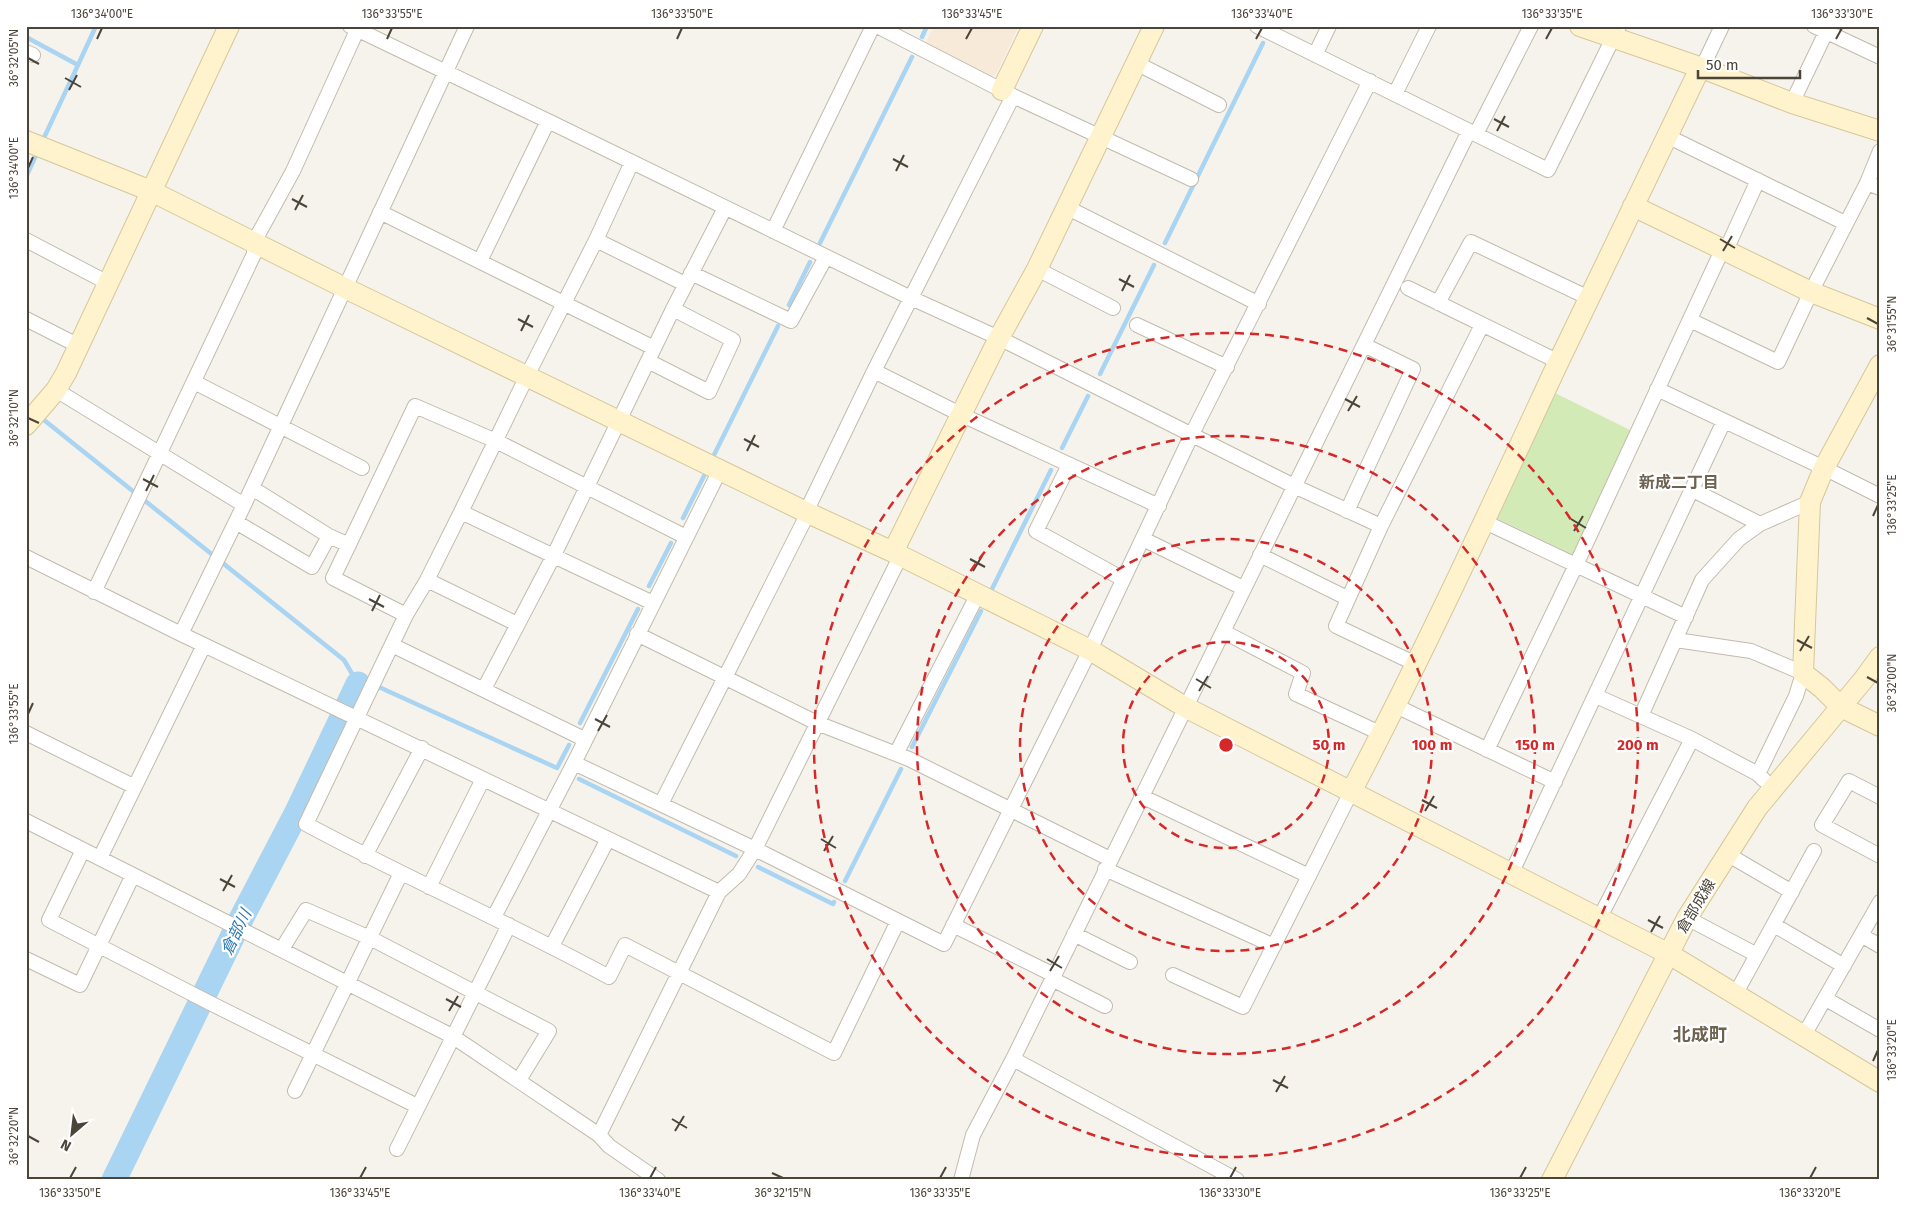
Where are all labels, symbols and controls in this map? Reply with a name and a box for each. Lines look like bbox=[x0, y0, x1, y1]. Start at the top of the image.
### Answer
text: 136°34'00"E bbox=[71, 7, 133, 21]
text: 136°33'55"E bbox=[361, 7, 423, 21]
text: 136°33'50"E bbox=[651, 7, 713, 21]
text: 136°33'45"E bbox=[942, 7, 1003, 21]
text: 136°33'40"E bbox=[1231, 7, 1293, 21]
text: 136°33'35"E bbox=[1521, 7, 1583, 21]
text: 136°33'30"E bbox=[1811, 7, 1873, 21]
text: 36°32'05"N bbox=[7, 29, 21, 87]
scale bar bbox=[1698, 48, 1801, 80]
text: 50 m bbox=[1706, 56, 1739, 74]
text: 136°34'00"E bbox=[7, 137, 21, 199]
text: 36°31'55"N bbox=[1885, 296, 1899, 352]
text: 36°32'10"N bbox=[7, 389, 21, 447]
district label: 新成二丁目 bbox=[1639, 473, 1719, 492]
text: 136°33'25"E bbox=[1885, 474, 1899, 536]
text: 36°32'00"N bbox=[1885, 653, 1899, 713]
text: 136°33'55"E bbox=[7, 683, 21, 745]
centre of rings bbox=[1217, 736, 1235, 754]
text: 50 m bbox=[1312, 736, 1346, 754]
text: 100 m bbox=[1412, 736, 1452, 754]
text: 150 m bbox=[1515, 736, 1555, 754]
text: 200 m bbox=[1617, 736, 1659, 754]
street label: 倉部成線 bbox=[1673, 876, 1719, 936]
water label: 倉部川 bbox=[217, 904, 256, 958]
text: 136°33'20"E bbox=[1885, 1019, 1899, 1081]
district label: 北成町 bbox=[1673, 1024, 1727, 1046]
text: 36°32'20"N bbox=[7, 1107, 21, 1165]
north arrow bbox=[48, 1108, 98, 1158]
text: N bbox=[58, 1135, 74, 1155]
text: 136°33'50"E bbox=[39, 1186, 101, 1200]
text: 136°33'45"E bbox=[330, 1186, 391, 1200]
text: 136°33'40"E bbox=[619, 1186, 681, 1200]
text: 36°32'15"N bbox=[755, 1186, 811, 1200]
text: 136°33'35"E bbox=[909, 1186, 971, 1200]
text: 136°33'30"E bbox=[1199, 1186, 1261, 1200]
text: 136°33'25"E bbox=[1489, 1186, 1551, 1200]
text: 136°33'20"E bbox=[1779, 1186, 1841, 1200]

